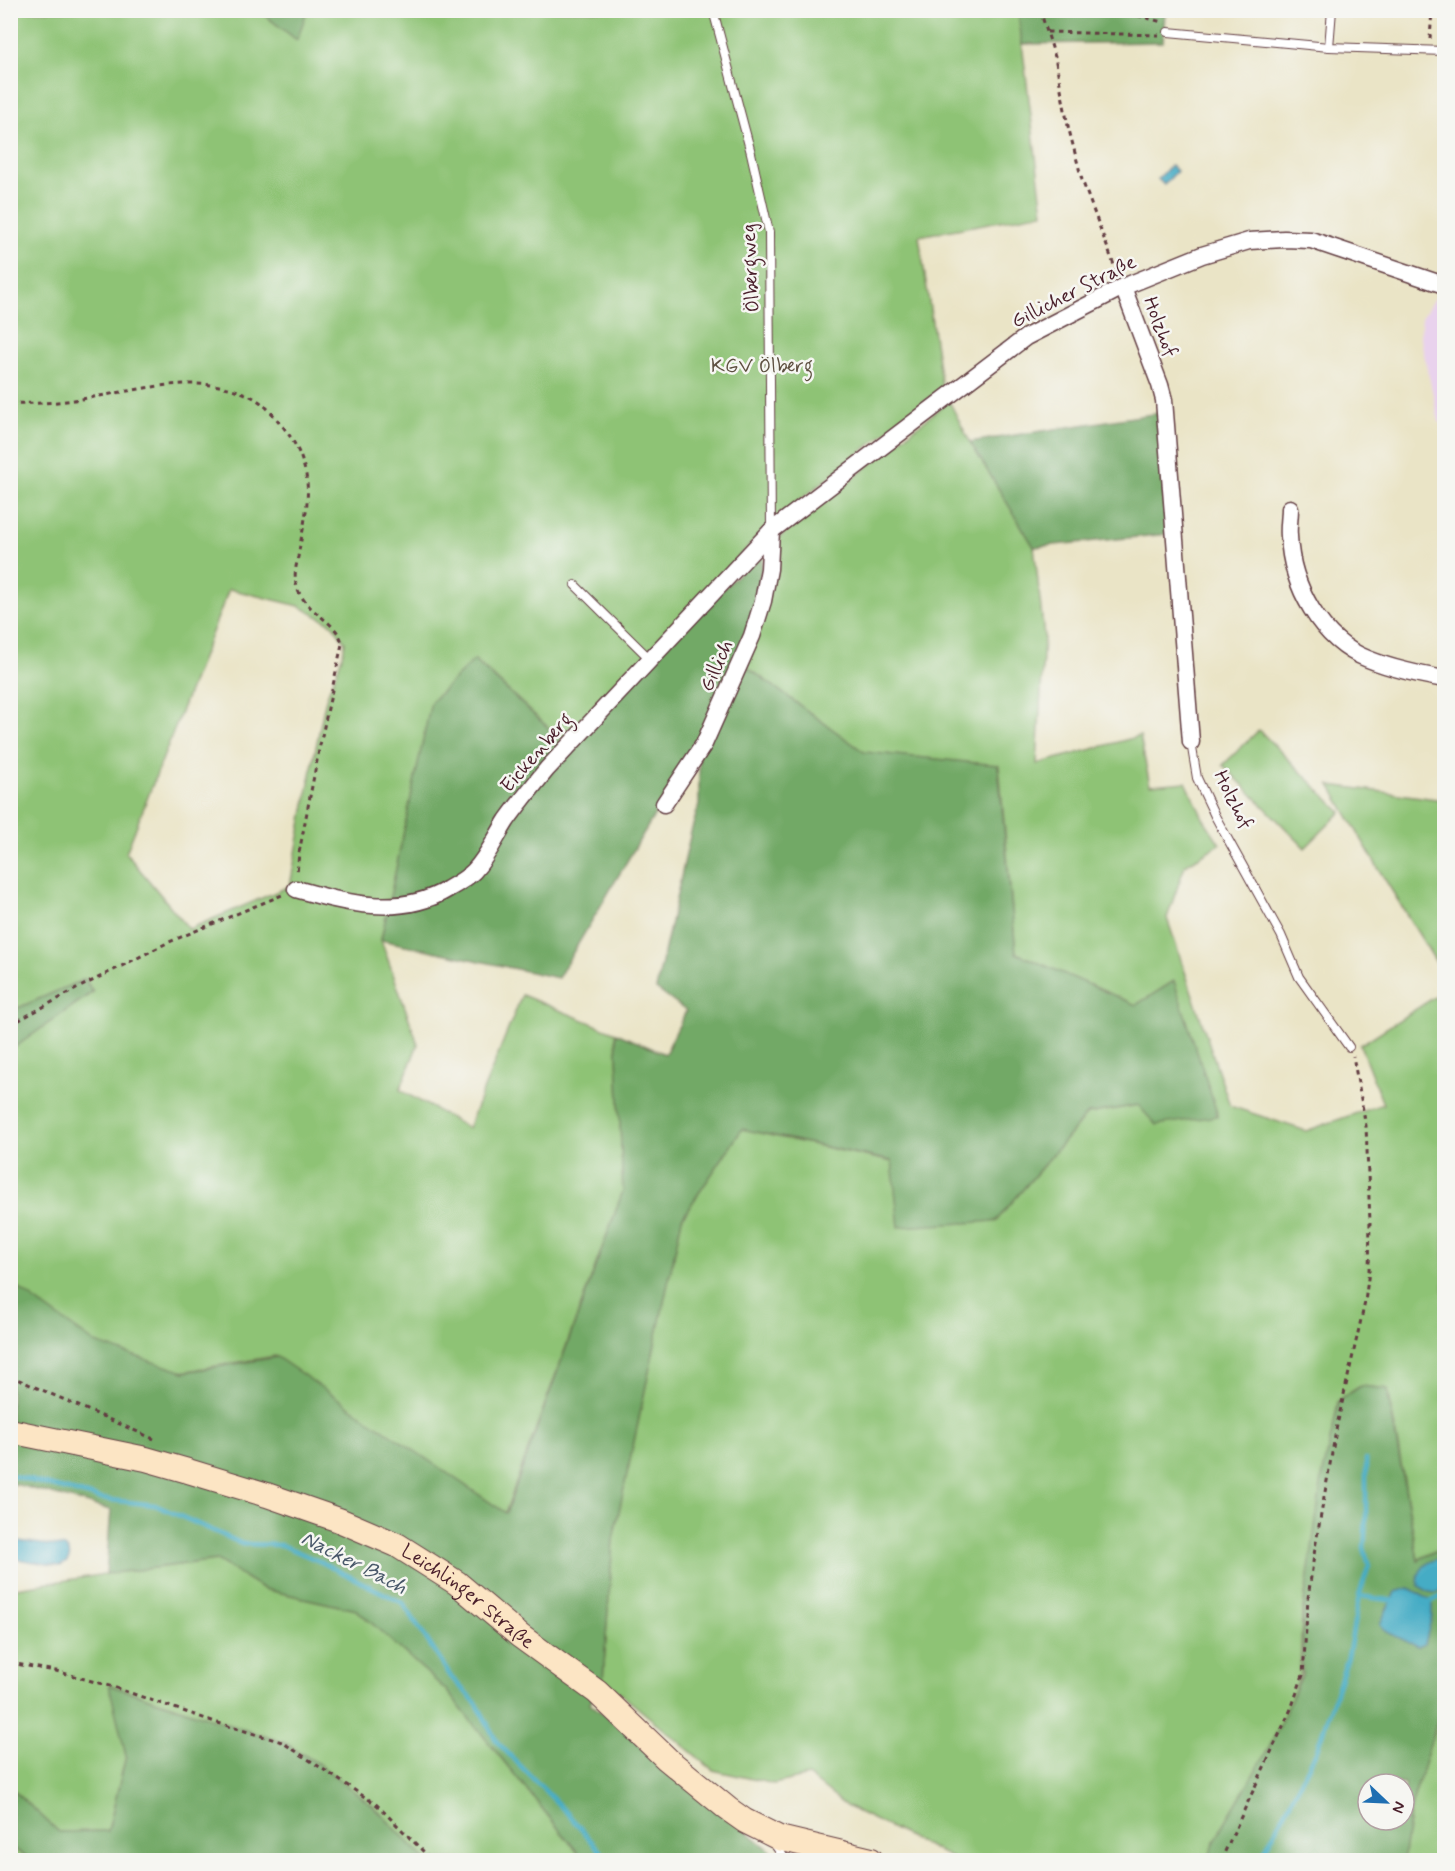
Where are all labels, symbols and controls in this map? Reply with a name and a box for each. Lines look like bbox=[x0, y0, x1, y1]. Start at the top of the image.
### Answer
street label: Ölbergweg bbox=[735, 223, 769, 313]
street label: Gillicher Straße bbox=[1007, 249, 1141, 335]
street label: Holzhof bbox=[1136, 293, 1184, 361]
park label: KGV Ölberg bbox=[711, 353, 813, 382]
street label: Gillich bbox=[694, 636, 740, 696]
street label: Eickenberg bbox=[495, 707, 581, 800]
street label: Holzhof bbox=[1207, 766, 1259, 834]
water label: Nacker Bach bbox=[296, 1524, 412, 1602]
street label: Leichlinger Straße bbox=[396, 1537, 540, 1656]
north arrow bbox=[1356, 1772, 1416, 1832]
text: N bbox=[1387, 1798, 1410, 1816]

